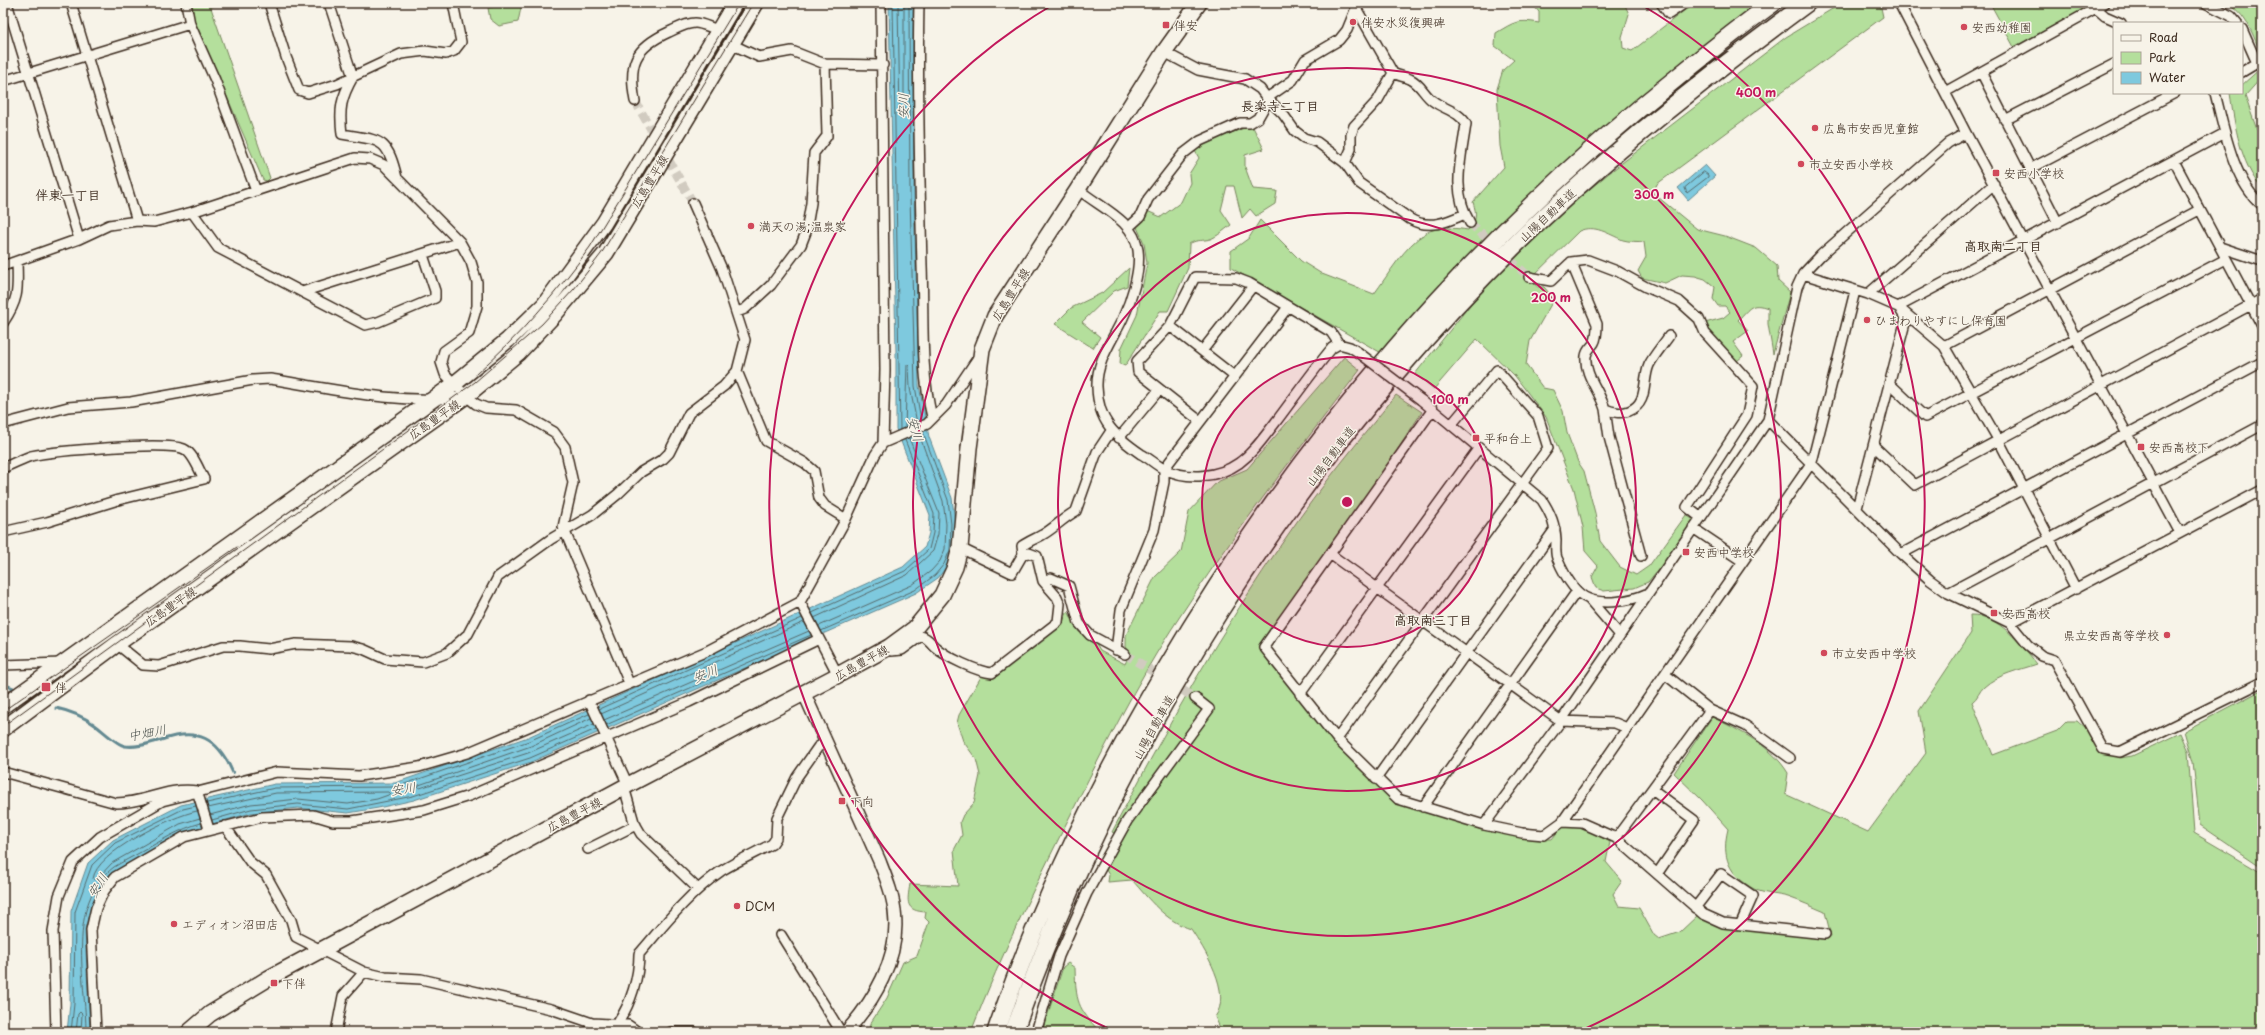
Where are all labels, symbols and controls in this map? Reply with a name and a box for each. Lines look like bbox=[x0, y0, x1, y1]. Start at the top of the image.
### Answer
place label: 伴安水災復興碑 bbox=[1361, 13, 1445, 31]
place label: 伴安 bbox=[1174, 16, 1198, 34]
marker: 伴安水災復興碑 bbox=[1348, 17, 1358, 27]
place label: 安西幼稚園 bbox=[1972, 18, 2032, 36]
marker: 伴安 bbox=[1161, 20, 1171, 30]
marker: 安西幼稚園 bbox=[1959, 22, 1969, 32]
legend bbox=[2113, 22, 2243, 94]
text: Road bbox=[2149, 28, 2178, 46]
text: Park bbox=[2149, 48, 2176, 66]
text: Water bbox=[2149, 68, 2186, 86]
text: 400 m bbox=[1736, 83, 1776, 101]
water label: 安川 bbox=[893, 93, 912, 119]
district label: 長楽寺二丁目 bbox=[1241, 96, 1319, 115]
place label: 広島市安西児童館 bbox=[1823, 119, 1919, 137]
marker: 広島市安西児童館 bbox=[1810, 123, 1820, 133]
street label: 広島豊平線 bbox=[626, 151, 672, 211]
place label: 市立安西小学校 bbox=[1809, 155, 1893, 173]
marker: 市立安西小学校 bbox=[1796, 159, 1806, 169]
place label: 安西小学校 bbox=[2004, 164, 2064, 182]
marker: 安西小学校 bbox=[1991, 168, 2001, 178]
street label: 山陽自動車道 bbox=[1515, 184, 1579, 246]
district label: 伴東一丁目 bbox=[35, 185, 101, 204]
text: 300 m bbox=[1634, 185, 1674, 203]
place label: 満天の湯;温泉家 bbox=[759, 217, 846, 235]
marker: 満天の湯;温泉家 bbox=[746, 221, 756, 231]
district label: 高取南二丁目 bbox=[1964, 236, 2042, 255]
street label: 広島豊平線 bbox=[986, 264, 1034, 324]
text: 200 m bbox=[1531, 288, 1571, 306]
place label: ひまわりやすにし保育園 bbox=[1875, 311, 2007, 329]
marker: ひまわりやすにし保育園 bbox=[1862, 315, 1872, 325]
text: 100 m bbox=[1431, 390, 1469, 408]
street label: 広島豊平線 bbox=[404, 394, 464, 444]
water label: 安川 bbox=[903, 414, 929, 444]
street label: 山陽自動車道 bbox=[1301, 422, 1359, 490]
place label: 平和台上 bbox=[1484, 429, 1532, 447]
marker: 平和台上 bbox=[1471, 433, 1481, 443]
place label: 安西高校下 bbox=[2149, 438, 2209, 456]
marker: 安西高校下 bbox=[2136, 442, 2146, 452]
centre of rings bbox=[1340, 495, 1354, 509]
place label: 安西中学校 bbox=[1694, 543, 1754, 561]
marker: 安西中学校 bbox=[1681, 547, 1691, 557]
street label: 広島豊平線 bbox=[140, 581, 200, 631]
place label: 安西高校 bbox=[2002, 604, 2050, 622]
marker: 安西高校 bbox=[1989, 608, 1999, 618]
district label: 高取南三丁目 bbox=[1394, 610, 1472, 629]
place label: 県立安西高等学校 bbox=[2063, 626, 2159, 644]
marker: 県立安西高等学校 bbox=[2162, 630, 2172, 640]
street label: 広島豊平線 bbox=[830, 640, 892, 684]
place label: 市立安西中学校 bbox=[1832, 644, 1916, 662]
marker: 市立安西中学校 bbox=[1819, 648, 1829, 658]
water label: 安川 bbox=[689, 659, 721, 687]
place label: 伴 bbox=[55, 678, 67, 696]
marker: 伴 bbox=[40, 681, 52, 693]
street label: 山陽自動車道 bbox=[1128, 691, 1178, 763]
water label: 中畑川 bbox=[126, 719, 168, 745]
water label: 安川 bbox=[389, 777, 417, 799]
street label: 広島豊平線 bbox=[543, 792, 605, 836]
place label: 下向 bbox=[850, 792, 874, 810]
marker: 下向 bbox=[837, 796, 847, 806]
water label: 安川 bbox=[82, 869, 112, 901]
place label: DCM bbox=[745, 897, 775, 915]
marker: DCM bbox=[732, 901, 742, 911]
place label: エディオン沼田店 bbox=[182, 915, 278, 933]
marker: エディオン沼田店 bbox=[169, 919, 179, 929]
place label: 下伴 bbox=[282, 974, 306, 992]
marker: 下伴 bbox=[269, 978, 279, 988]

